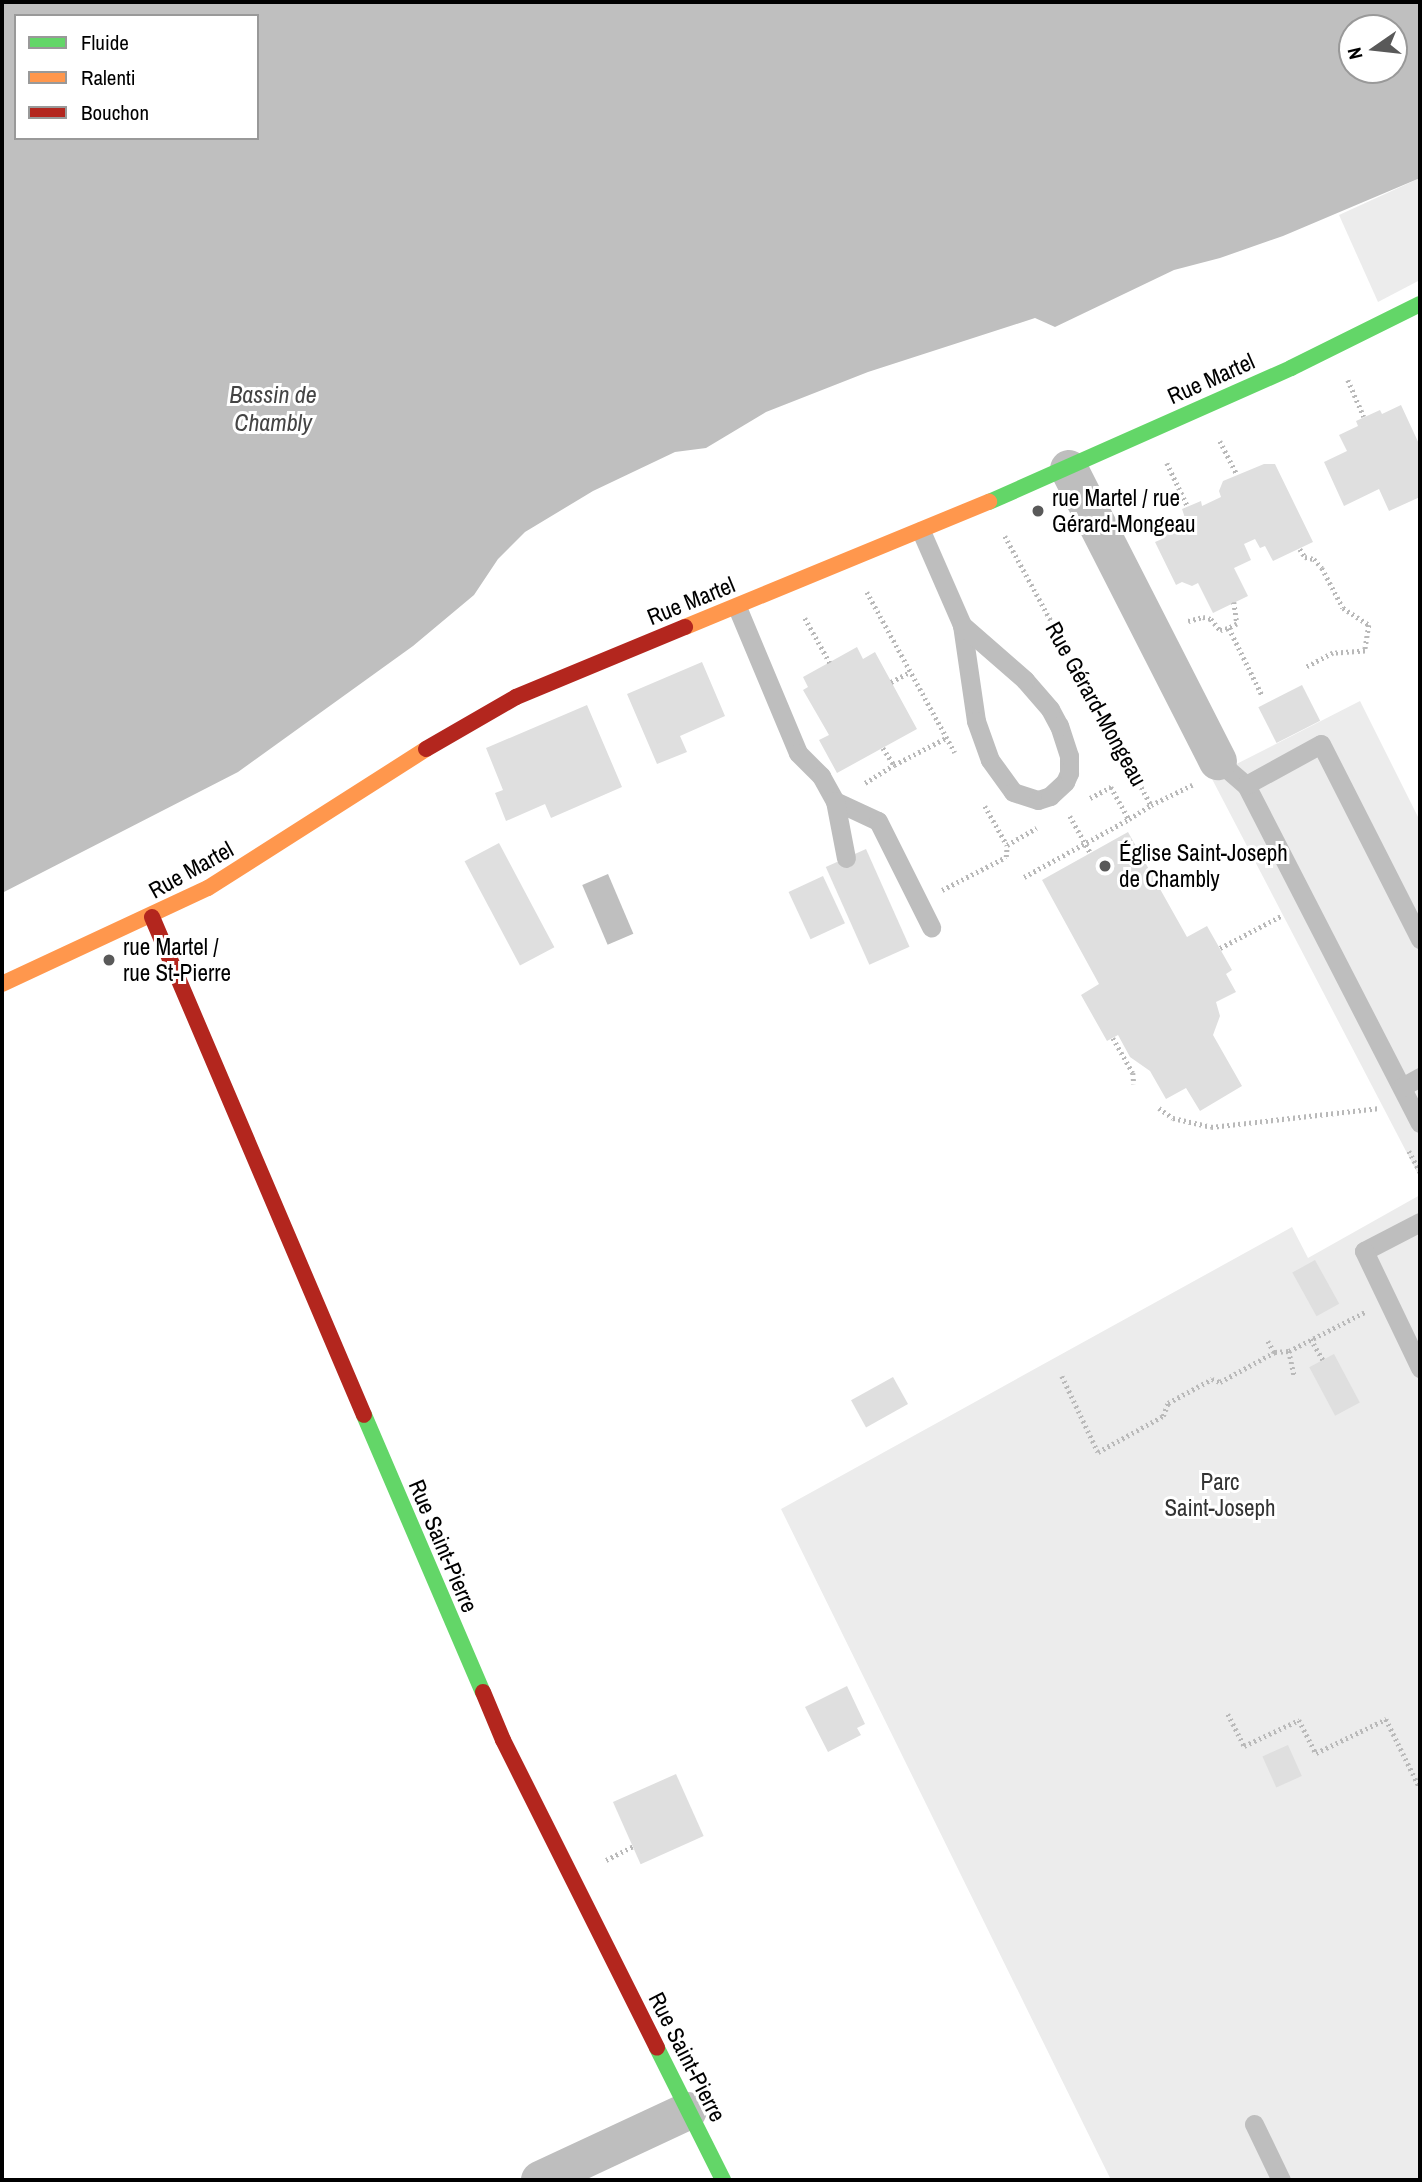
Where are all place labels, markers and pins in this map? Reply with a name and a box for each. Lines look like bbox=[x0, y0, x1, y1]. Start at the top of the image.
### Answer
place label: rue Martel / rue Gérard-Mongeau bbox=[1052, 484, 1196, 538]
marker: rue Martel / rue Gérard-Mongeau bbox=[1030, 503, 1046, 519]
place label: Église Saint-Joseph de Chambly bbox=[1119, 839, 1288, 893]
marker: Église Saint-Joseph de Chambly bbox=[1097, 858, 1113, 874]
place label: rue Martel / rue St-Pierre bbox=[123, 933, 231, 987]
marker: rue Martel / rue St-Pierre bbox=[101, 952, 117, 968]

